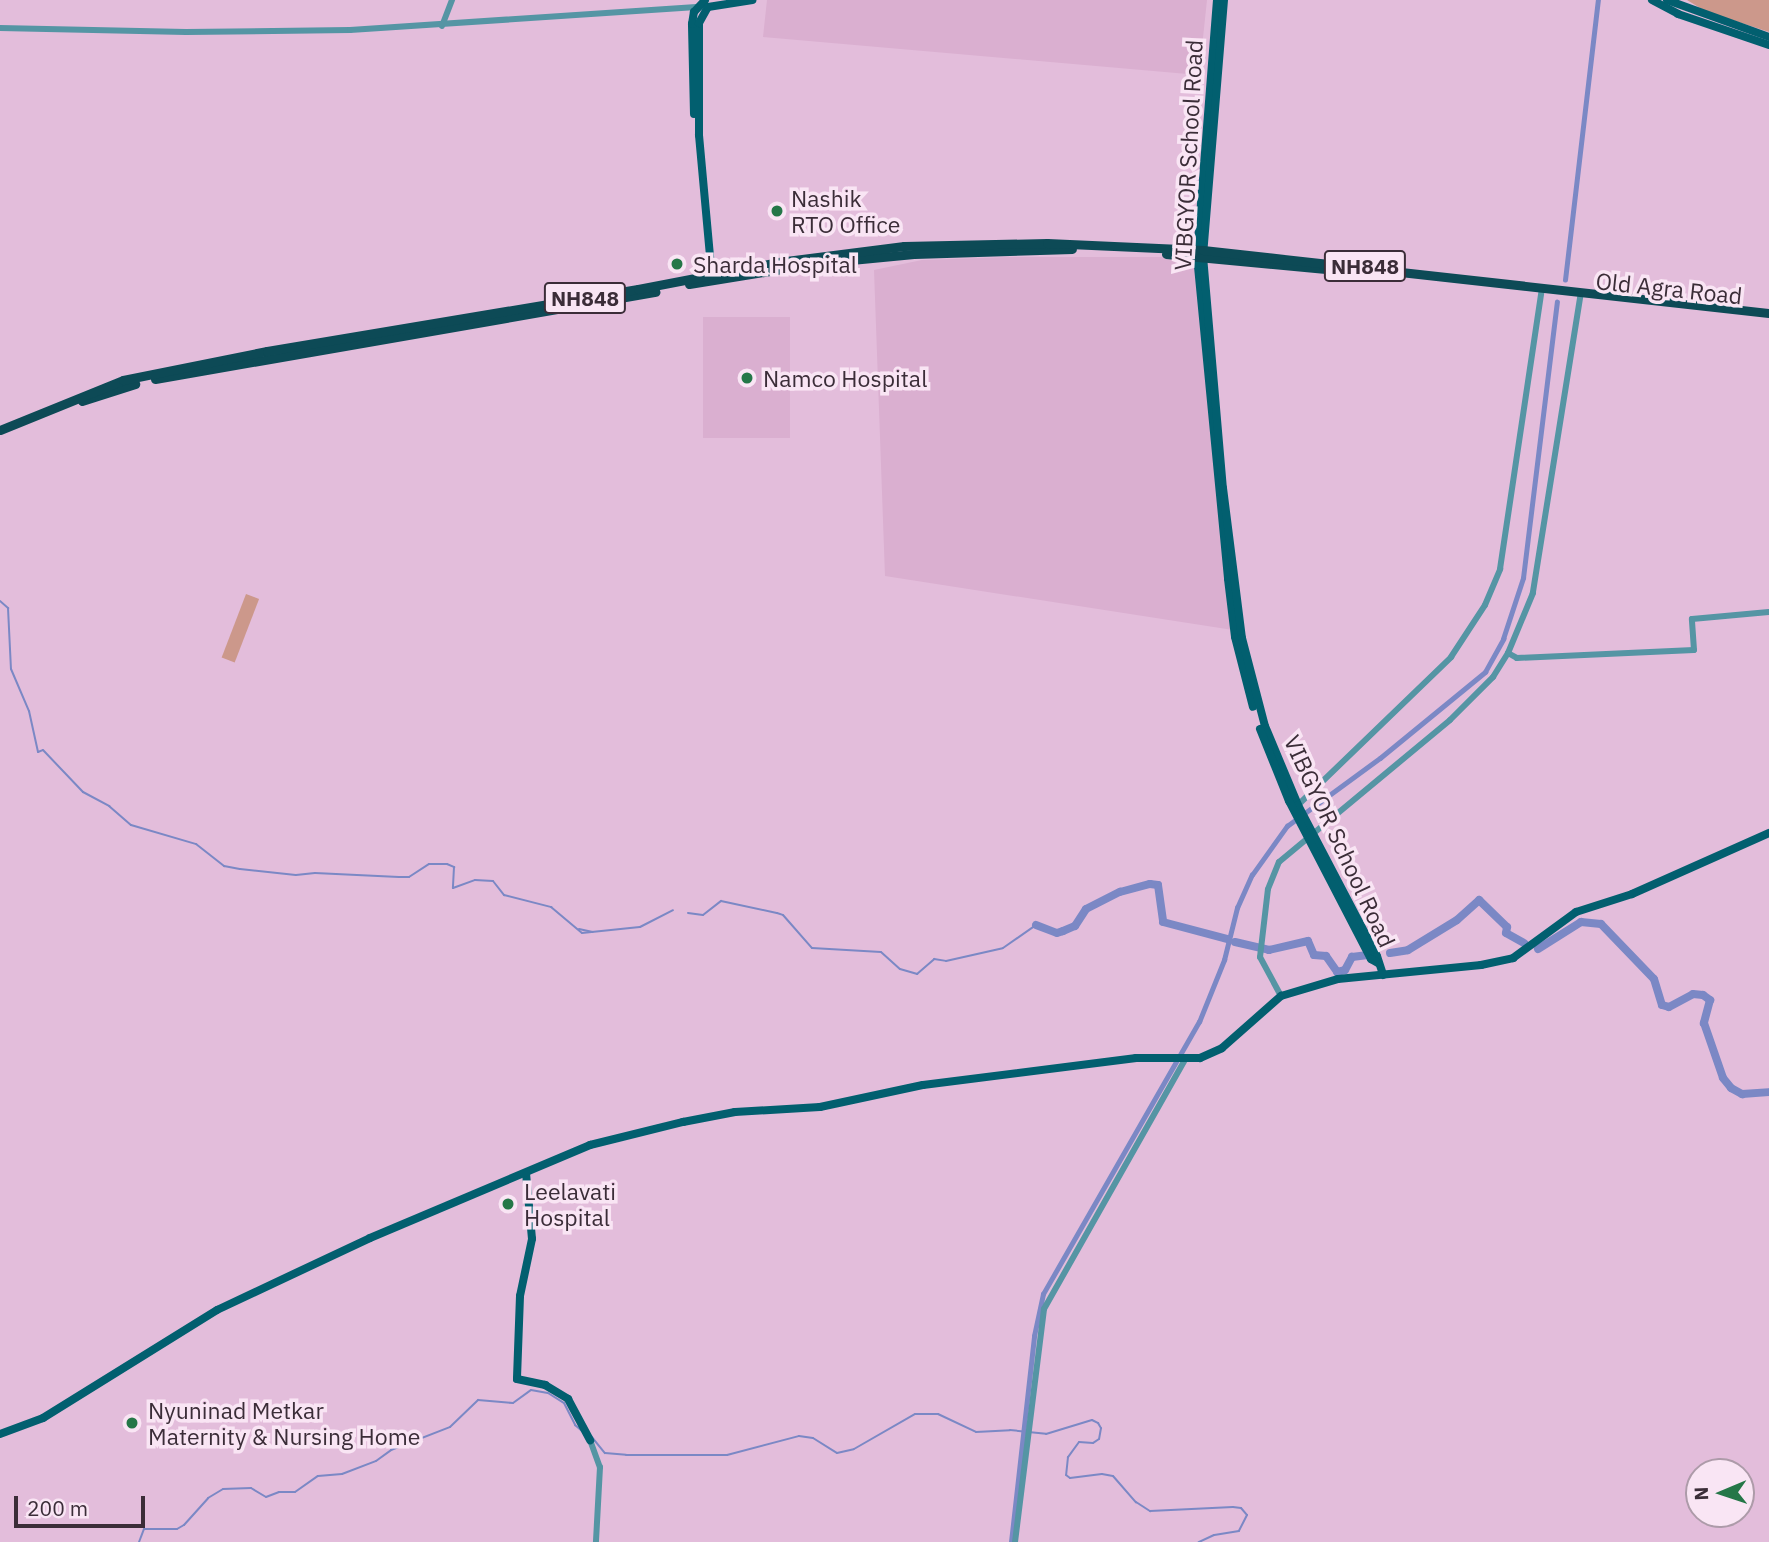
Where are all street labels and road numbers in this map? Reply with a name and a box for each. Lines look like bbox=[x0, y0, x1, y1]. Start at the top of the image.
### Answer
street label: VIBGYOR School Road bbox=[1168, 39, 1208, 271]
road number: NH848 bbox=[1323, 248, 1407, 284]
street label: Old Agra Road bbox=[1594, 267, 1744, 309]
road number: NH848 bbox=[543, 280, 627, 316]
street label: VIBGYOR School Road bbox=[1279, 730, 1401, 952]

